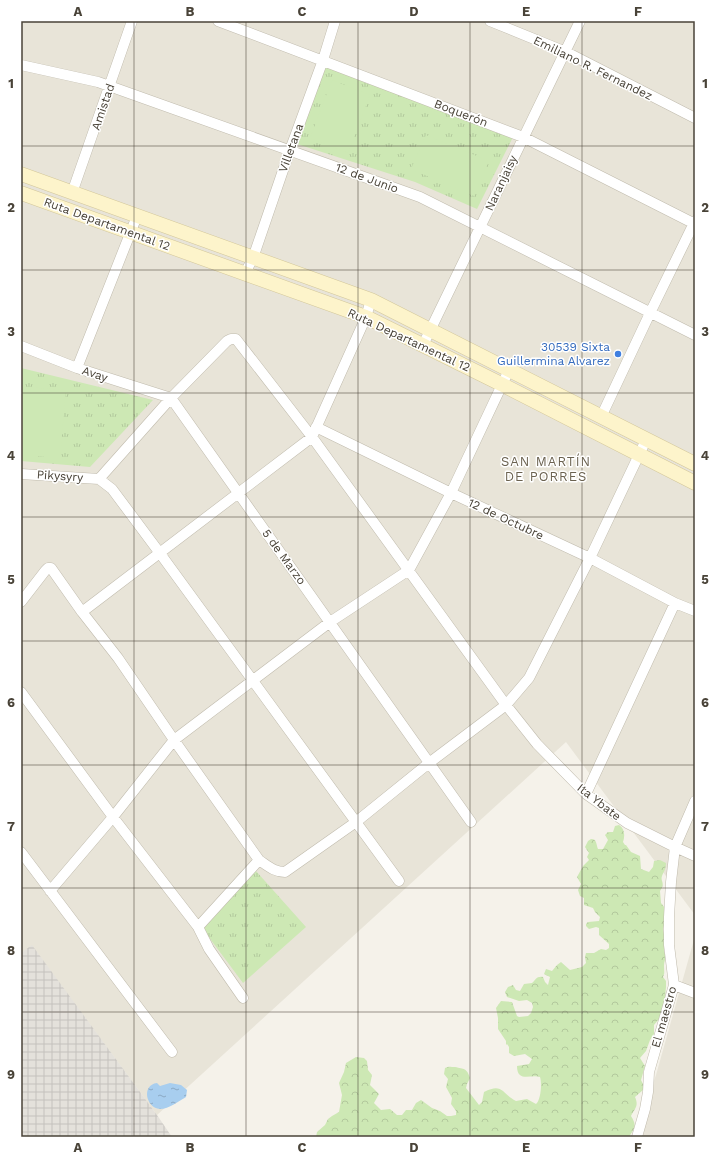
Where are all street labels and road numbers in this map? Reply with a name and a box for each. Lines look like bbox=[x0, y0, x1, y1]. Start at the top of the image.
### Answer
street label: Emiliano R. Fernandez bbox=[531, 33, 655, 103]
street label: Amistad bbox=[89, 82, 117, 132]
street label: Boquerón bbox=[432, 96, 490, 130]
street label: Villetana bbox=[276, 121, 306, 174]
street label: Naranjaisy bbox=[482, 152, 520, 213]
street label: 12 de Junio bbox=[334, 160, 400, 196]
street label: Ruta Departamental 12 bbox=[42, 195, 172, 253]
street label: Ruta Departamental 12 bbox=[346, 305, 472, 375]
street label: Avay bbox=[80, 363, 110, 385]
street label: Pikysyry bbox=[36, 467, 85, 485]
street label: 12 de Octubre bbox=[466, 495, 546, 543]
street label: 5 de Marzo bbox=[259, 527, 309, 587]
street label: Ita Ybate bbox=[574, 781, 624, 823]
street label: El maestro bbox=[649, 985, 679, 1049]

